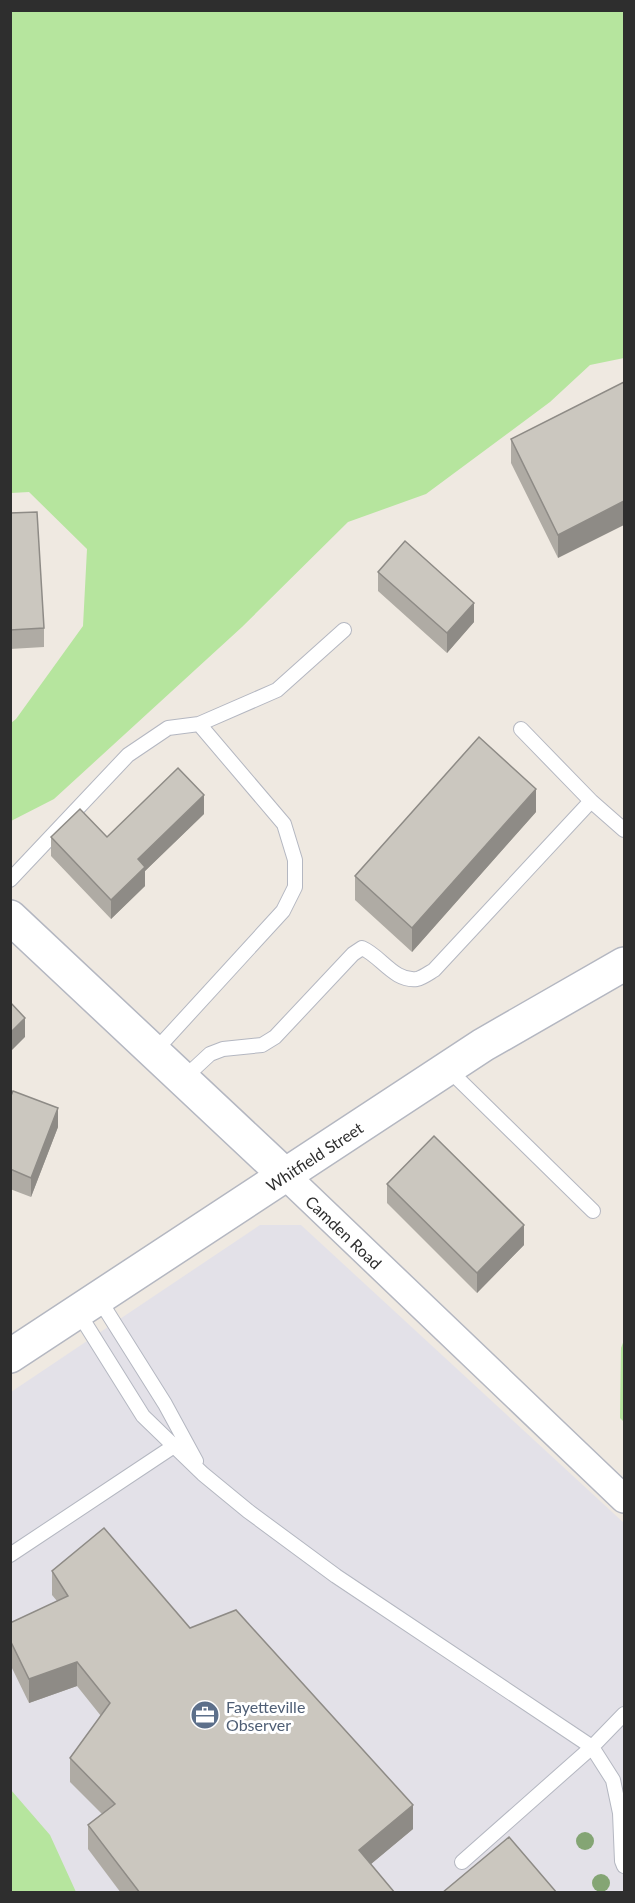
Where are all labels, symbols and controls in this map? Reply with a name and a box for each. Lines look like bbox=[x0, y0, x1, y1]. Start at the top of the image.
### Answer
street label: Whitfield Street bbox=[262, 1117, 366, 1195]
street label: Camden Road bbox=[302, 1191, 386, 1272]
place label: Fayetteville Observer bbox=[226, 1697, 305, 1734]
office icon: Fayetteville Observer bbox=[189, 1699, 221, 1731]

